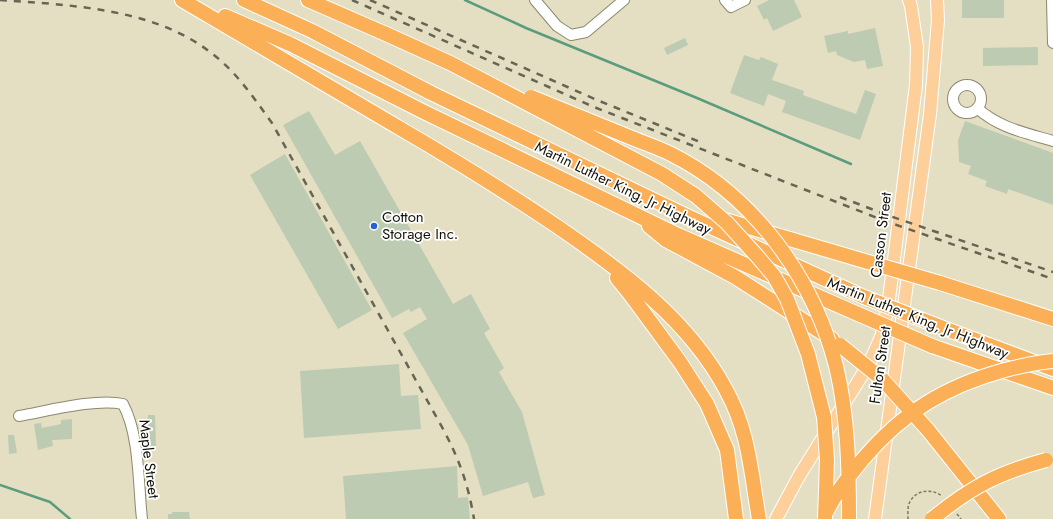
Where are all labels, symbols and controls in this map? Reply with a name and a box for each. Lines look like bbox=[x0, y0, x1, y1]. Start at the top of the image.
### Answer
street label: Martin Luther King, Jr Highway bbox=[531, 136, 715, 241]
street label: Casson Street bbox=[865, 191, 897, 279]
place label: Cotton Storage Inc. bbox=[382, 206, 458, 245]
marker: Cotton Storage Inc. bbox=[369, 221, 379, 231]
street label: Martin Luther King, Jr Highway bbox=[824, 272, 1012, 365]
street label: Fulton Street bbox=[864, 324, 896, 405]
street label: Maple Street bbox=[133, 418, 165, 500]

